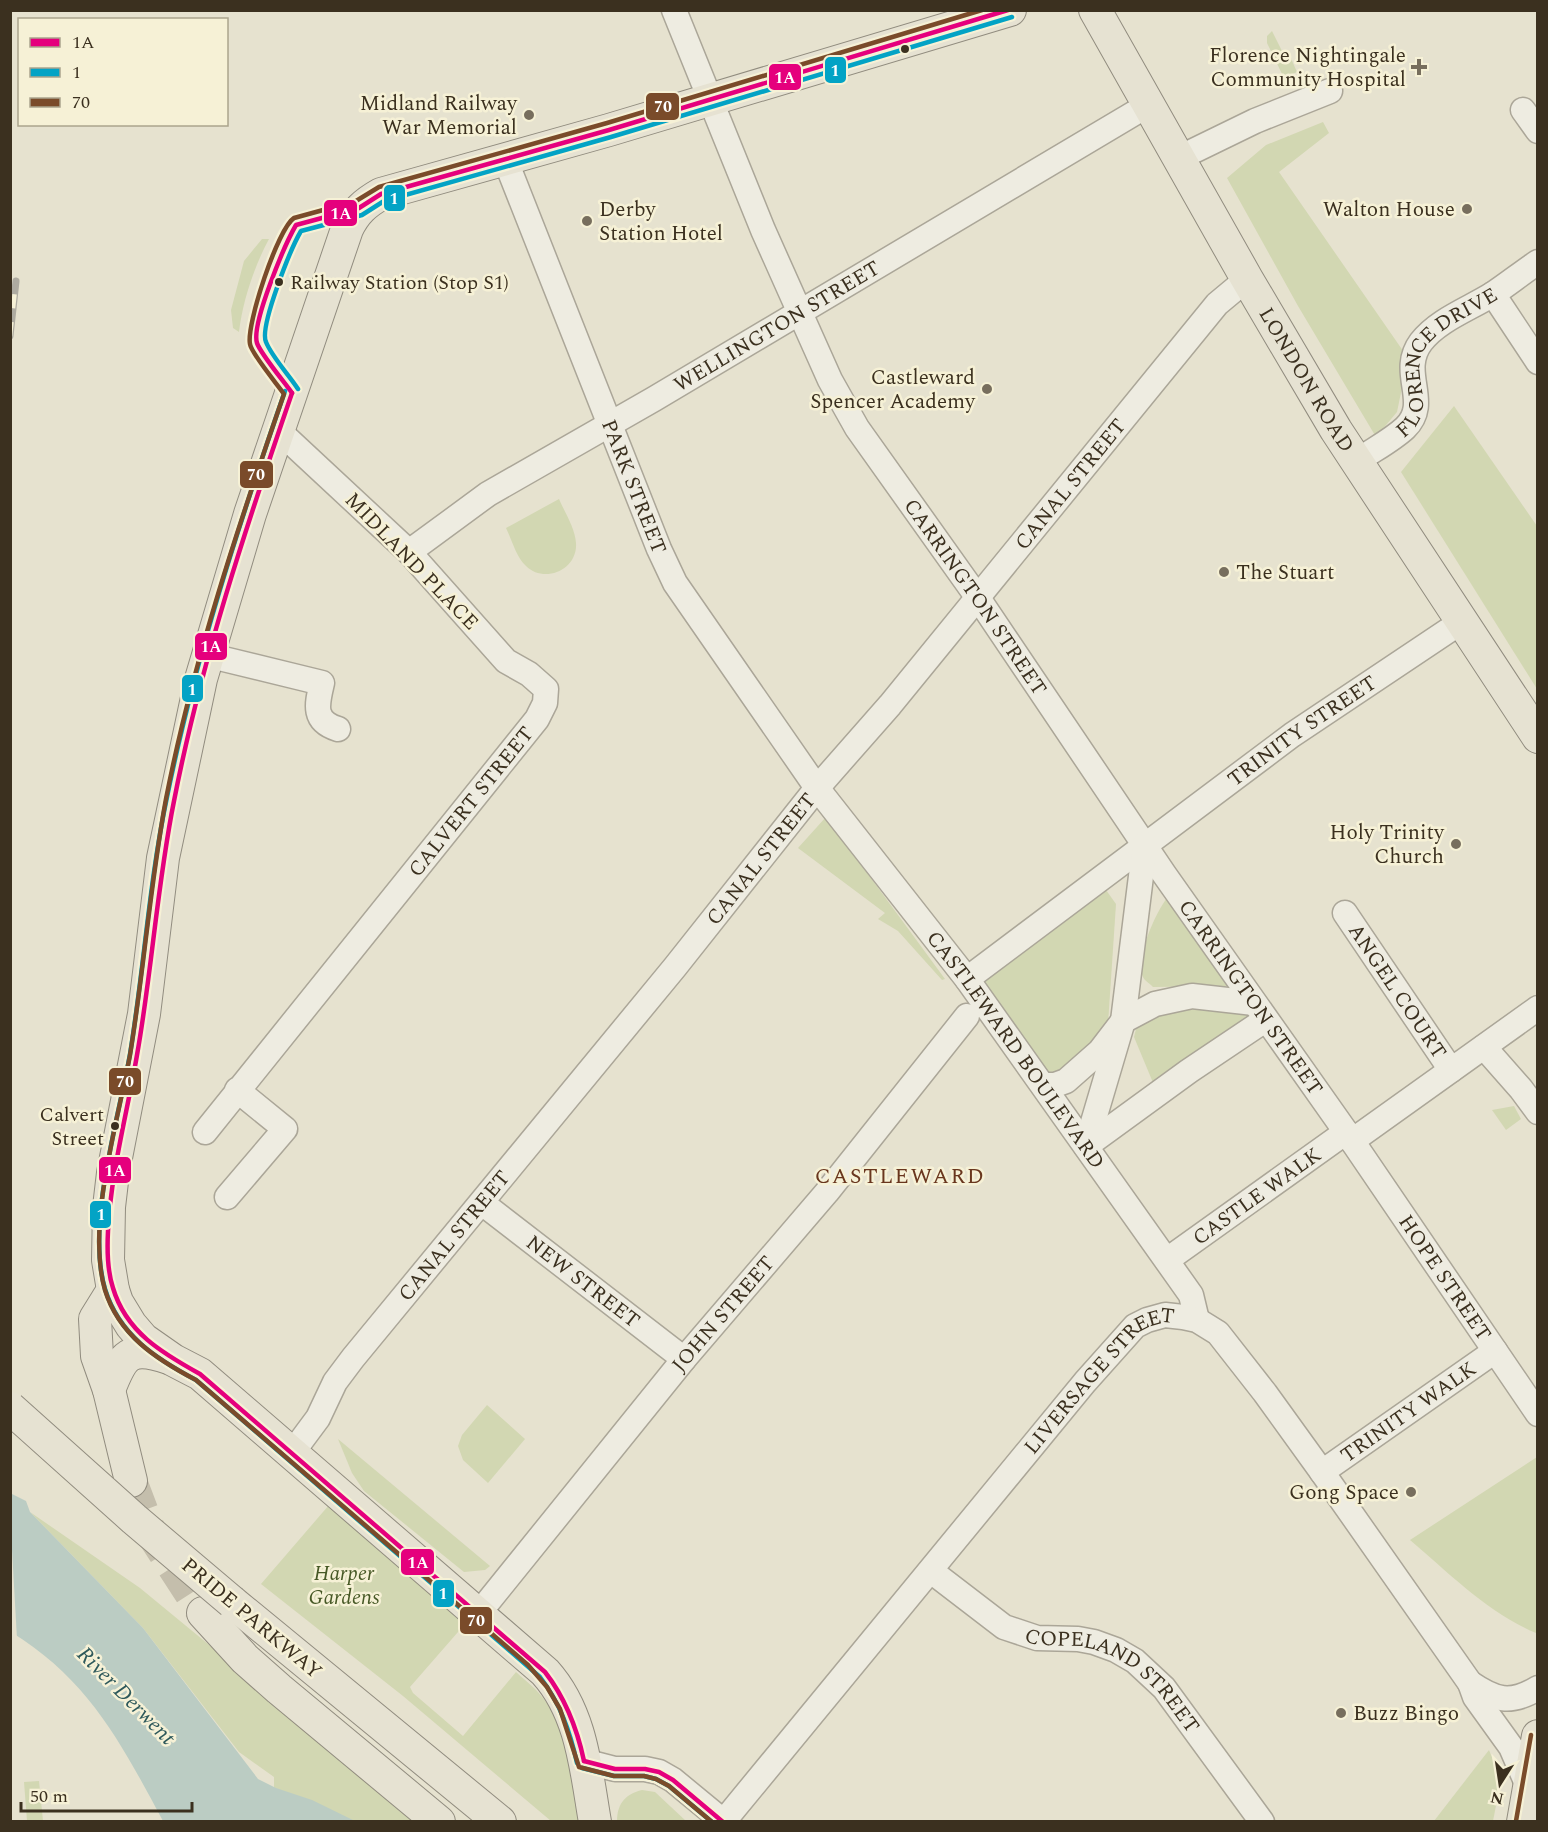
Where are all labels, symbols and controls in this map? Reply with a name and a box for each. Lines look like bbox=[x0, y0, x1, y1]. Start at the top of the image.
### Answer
legend bbox=[18, 18, 228, 126]
text: 1A bbox=[72, 29, 95, 56]
place label: Florence Nightingale Community Hospital bbox=[1209, 40, 1406, 96]
unlabelled marker bbox=[899, 43, 911, 55]
line badge: 1 bbox=[824, 56, 847, 84]
marker: Florence Nightingale Community Hospital bbox=[1410, 58, 1428, 76]
text: 1 bbox=[72, 59, 81, 86]
text: 1 bbox=[831, 59, 839, 83]
line badge: 1A bbox=[768, 63, 802, 91]
text: 1A bbox=[774, 66, 796, 90]
place label: Midland Railway War Memorial bbox=[360, 88, 518, 144]
text: 70 bbox=[72, 89, 90, 116]
line badge: 70 bbox=[645, 92, 680, 121]
text: 70 bbox=[654, 95, 672, 119]
marker: Midland Railway War Memorial bbox=[522, 108, 536, 122]
line badge: 1 bbox=[383, 184, 406, 212]
text: 1 bbox=[390, 187, 398, 211]
place label: Derby Station Hotel bbox=[599, 194, 723, 250]
place label: Walton House bbox=[1323, 194, 1455, 226]
line badge: 1A bbox=[323, 199, 358, 227]
text: 1A bbox=[330, 202, 352, 226]
marker: Walton House bbox=[1460, 202, 1474, 216]
marker: Derby Station Hotel bbox=[580, 214, 594, 228]
street label: WELLINGTON STREET bbox=[668, 253, 887, 401]
place label: Railway Station (Stop S1) bbox=[290, 268, 509, 298]
marker: Railway Station (Stop S1) bbox=[273, 276, 285, 288]
street label: FLORENCE DRIVE bbox=[1389, 280, 1504, 446]
street label: LONDON ROAD bbox=[1250, 301, 1362, 459]
place label: Castleward Spencer Academy bbox=[810, 362, 976, 418]
marker: Castleward Spencer Academy bbox=[980, 382, 994, 396]
street label: CANAL STREET bbox=[1007, 412, 1134, 558]
street label: PARK STREET bbox=[592, 415, 674, 559]
line badge: 70 bbox=[239, 460, 274, 489]
text: 70 bbox=[247, 463, 265, 487]
street label: MIDLAND PLACE bbox=[337, 485, 486, 638]
street label: CARRINGTON STREET bbox=[895, 492, 1054, 702]
place label: The Stuart bbox=[1236, 557, 1334, 589]
marker: The Stuart bbox=[1217, 565, 1231, 579]
line badge: 1A bbox=[194, 632, 228, 661]
text: 1A bbox=[200, 635, 222, 659]
street label: TRINITY STREET bbox=[1221, 668, 1384, 795]
line badge: 1 bbox=[181, 674, 204, 703]
text: 1 bbox=[188, 678, 196, 702]
street label: CALVERT STREET bbox=[401, 720, 542, 885]
street label: CANAL STREET bbox=[699, 786, 824, 933]
place label: Holy Trinity Church bbox=[1330, 817, 1445, 873]
marker: Holy Trinity Church bbox=[1449, 837, 1463, 851]
street label: CARRINGTON STREET bbox=[1170, 893, 1330, 1102]
street label: ANGEL COURT bbox=[1339, 917, 1454, 1066]
street label: CASTLEWARD BOULEVARD bbox=[918, 924, 1112, 1176]
line badge: 70 bbox=[108, 1067, 142, 1096]
text: 70 bbox=[116, 1070, 134, 1094]
place label: Calvert Street bbox=[40, 1100, 104, 1154]
marker: Calvert Street bbox=[109, 1120, 121, 1132]
street label: CASTLE WALK bbox=[1186, 1140, 1328, 1254]
line badge: 1A bbox=[98, 1156, 132, 1184]
text: 1A bbox=[104, 1159, 126, 1183]
district label: CASTLEWARD bbox=[815, 1160, 985, 1193]
street label: CANAL STREET bbox=[391, 1164, 518, 1309]
line badge: 1 bbox=[89, 1200, 112, 1229]
text: 1 bbox=[97, 1203, 105, 1227]
street label: HOPE STREET bbox=[1390, 1208, 1499, 1348]
street label: NEW STREET bbox=[519, 1228, 647, 1337]
street label: JOHN STREET bbox=[664, 1249, 783, 1380]
street label: LIVERSAGE STREET bbox=[1017, 1300, 1176, 1462]
street label: TRINITY WALK bbox=[1334, 1354, 1483, 1471]
place label: Gong Space bbox=[1289, 1477, 1399, 1509]
marker: Gong Space bbox=[1404, 1485, 1418, 1499]
line badge: 1A bbox=[400, 1548, 435, 1576]
street label: PRIDE PARKWAY bbox=[174, 1550, 329, 1687]
text: 1A bbox=[407, 1551, 429, 1575]
park label: Harper Gardens bbox=[308, 1558, 380, 1614]
line badge: 1 bbox=[432, 1579, 455, 1608]
text: 1 bbox=[439, 1582, 447, 1606]
line badge: 70 bbox=[459, 1606, 493, 1635]
text: 70 bbox=[467, 1609, 485, 1633]
street label: COPELAND STREET bbox=[1020, 1620, 1207, 1740]
water label: River Derwent bbox=[69, 1639, 184, 1754]
place label: Buzz Bingo bbox=[1353, 1698, 1459, 1730]
marker: Buzz Bingo bbox=[1334, 1706, 1348, 1720]
north arrow bbox=[1470, 1754, 1530, 1814]
scale bar bbox=[21, 1775, 192, 1813]
text: 50 m bbox=[30, 1783, 68, 1810]
text: N bbox=[1488, 1785, 1506, 1811]

